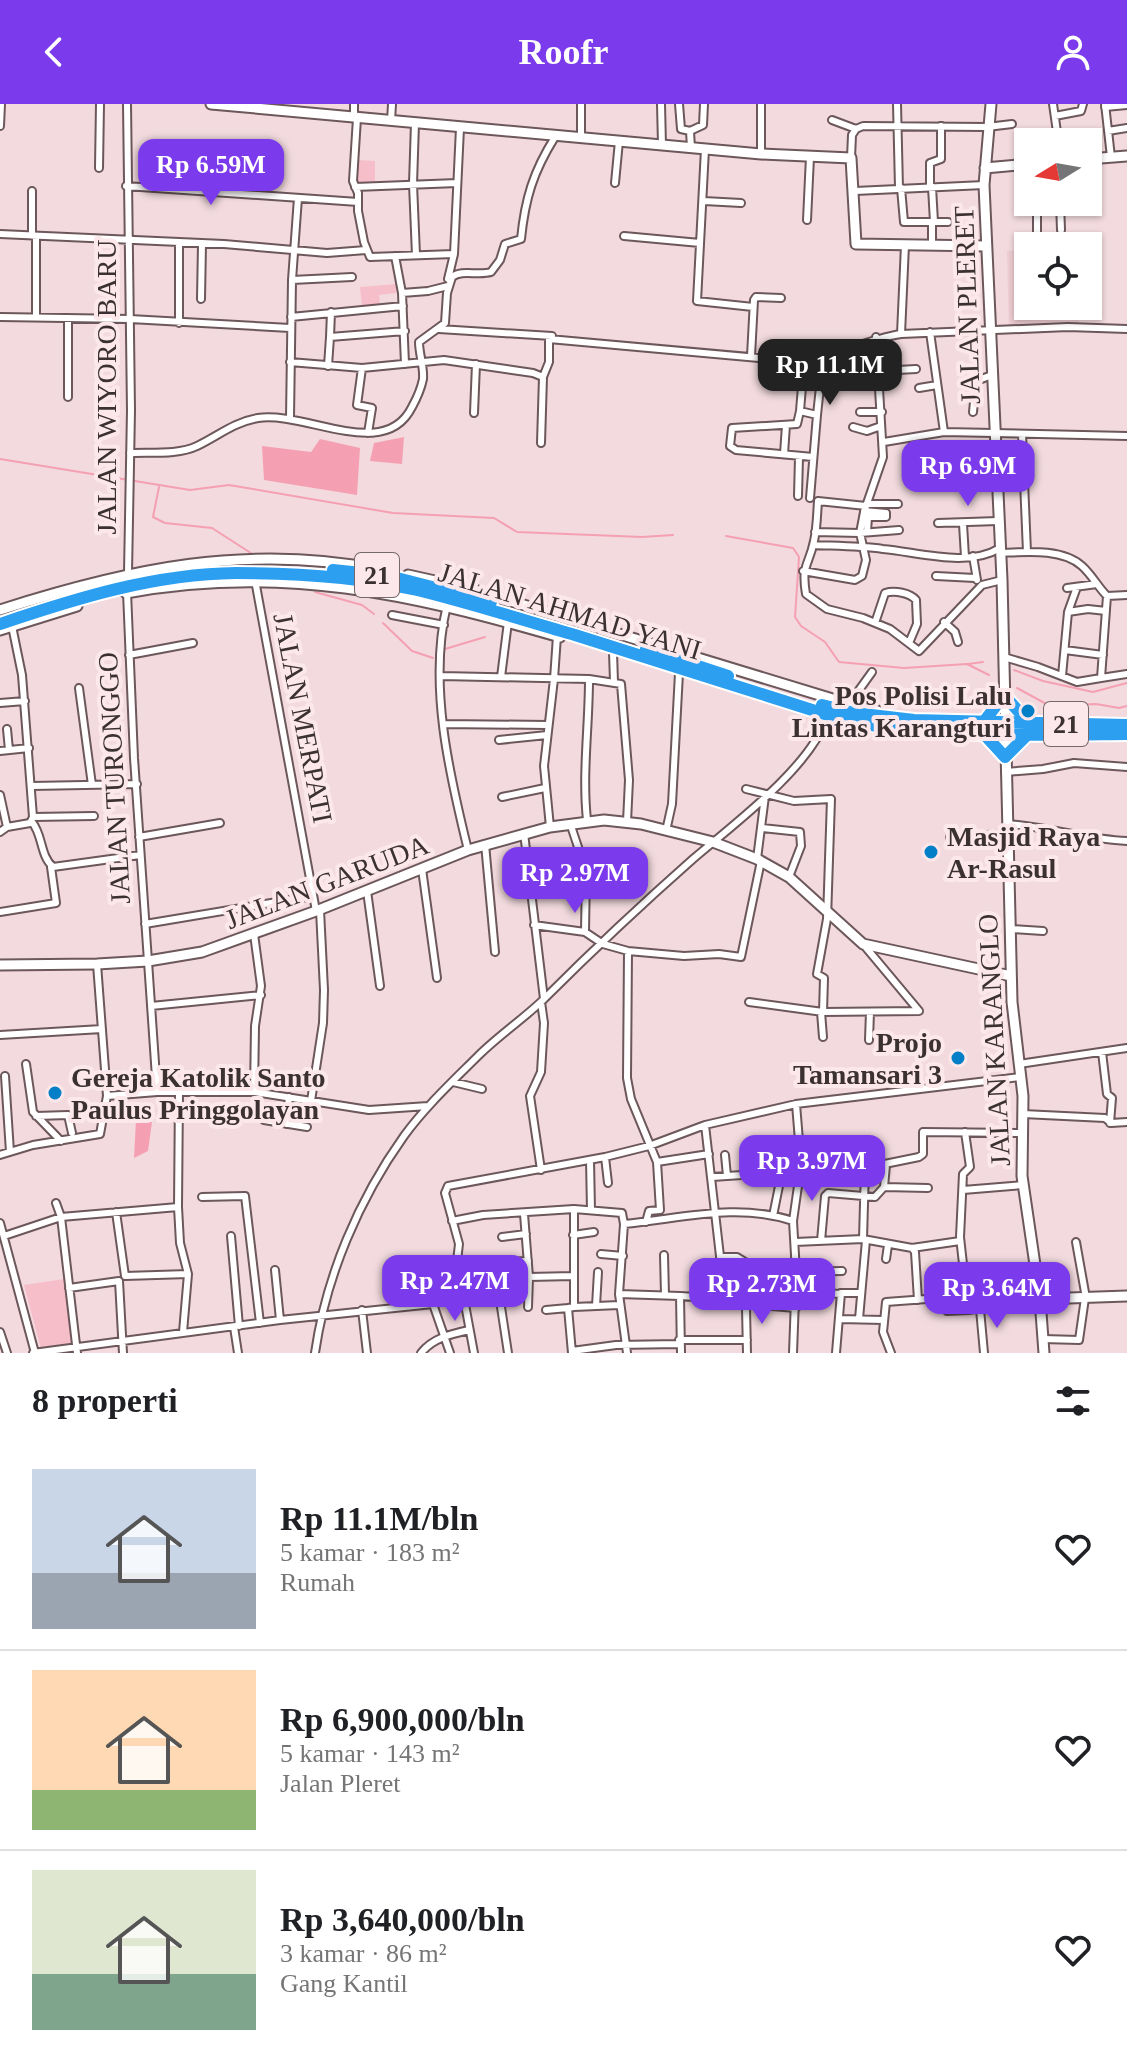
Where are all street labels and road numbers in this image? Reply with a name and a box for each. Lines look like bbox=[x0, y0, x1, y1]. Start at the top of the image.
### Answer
street label: JALAN PLERET bbox=[948, 205, 986, 405]
street label: JALAN WIYORO BARU bbox=[91, 239, 122, 535]
road number: 21 bbox=[355, 553, 399, 597]
street label: JALAN AHMAD YANI bbox=[435, 556, 705, 666]
street label: JALAN MERPATI bbox=[267, 611, 339, 825]
street label: JALAN TURONGGO bbox=[92, 651, 136, 905]
road number: 21 bbox=[1044, 702, 1088, 746]
street label: JALAN GARUDA bbox=[221, 829, 434, 935]
street label: JALAN KARANGLO bbox=[972, 913, 1016, 1167]

